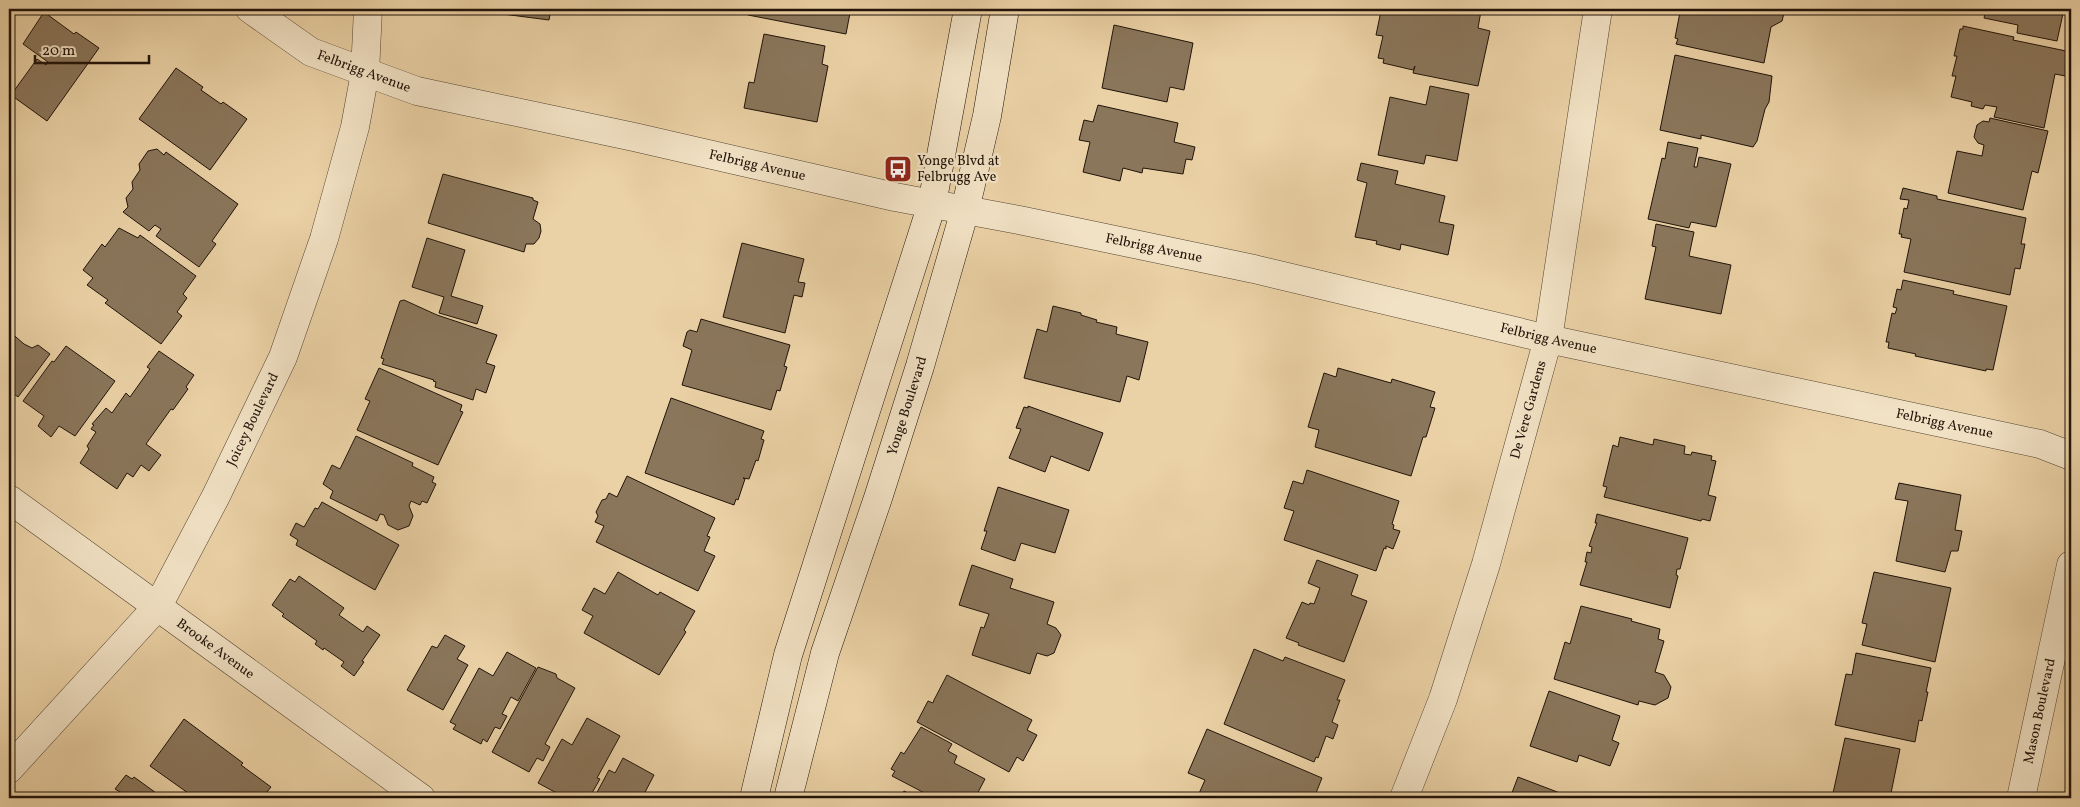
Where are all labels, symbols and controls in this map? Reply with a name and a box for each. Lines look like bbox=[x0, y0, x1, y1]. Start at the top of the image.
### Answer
scale bar bbox=[35, 32, 149, 64]
text: 20 m bbox=[42, 41, 75, 62]
street label: Felbrigg Avenue bbox=[314, 46, 414, 98]
street label: Felbrigg Avenue bbox=[707, 145, 808, 186]
place label: Yonge Blvd at Felbrugg Ave bbox=[917, 152, 1000, 187]
bus stop icon: Yonge Blvd at Felbrugg Ave bbox=[883, 154, 913, 184]
street label: Felbrigg Avenue bbox=[1104, 229, 1204, 268]
street label: Felbrigg Avenue bbox=[1498, 318, 1599, 359]
street label: Yonge Boulevard bbox=[883, 354, 932, 458]
street label: De Vere Gardens bbox=[1506, 358, 1551, 461]
street label: Joicey Boulevard bbox=[222, 369, 284, 470]
street label: Felbrigg Avenue bbox=[1894, 404, 1995, 443]
street label: Brooke Avenue bbox=[173, 614, 259, 684]
street label: Mason Boulevard bbox=[2019, 656, 2060, 766]

